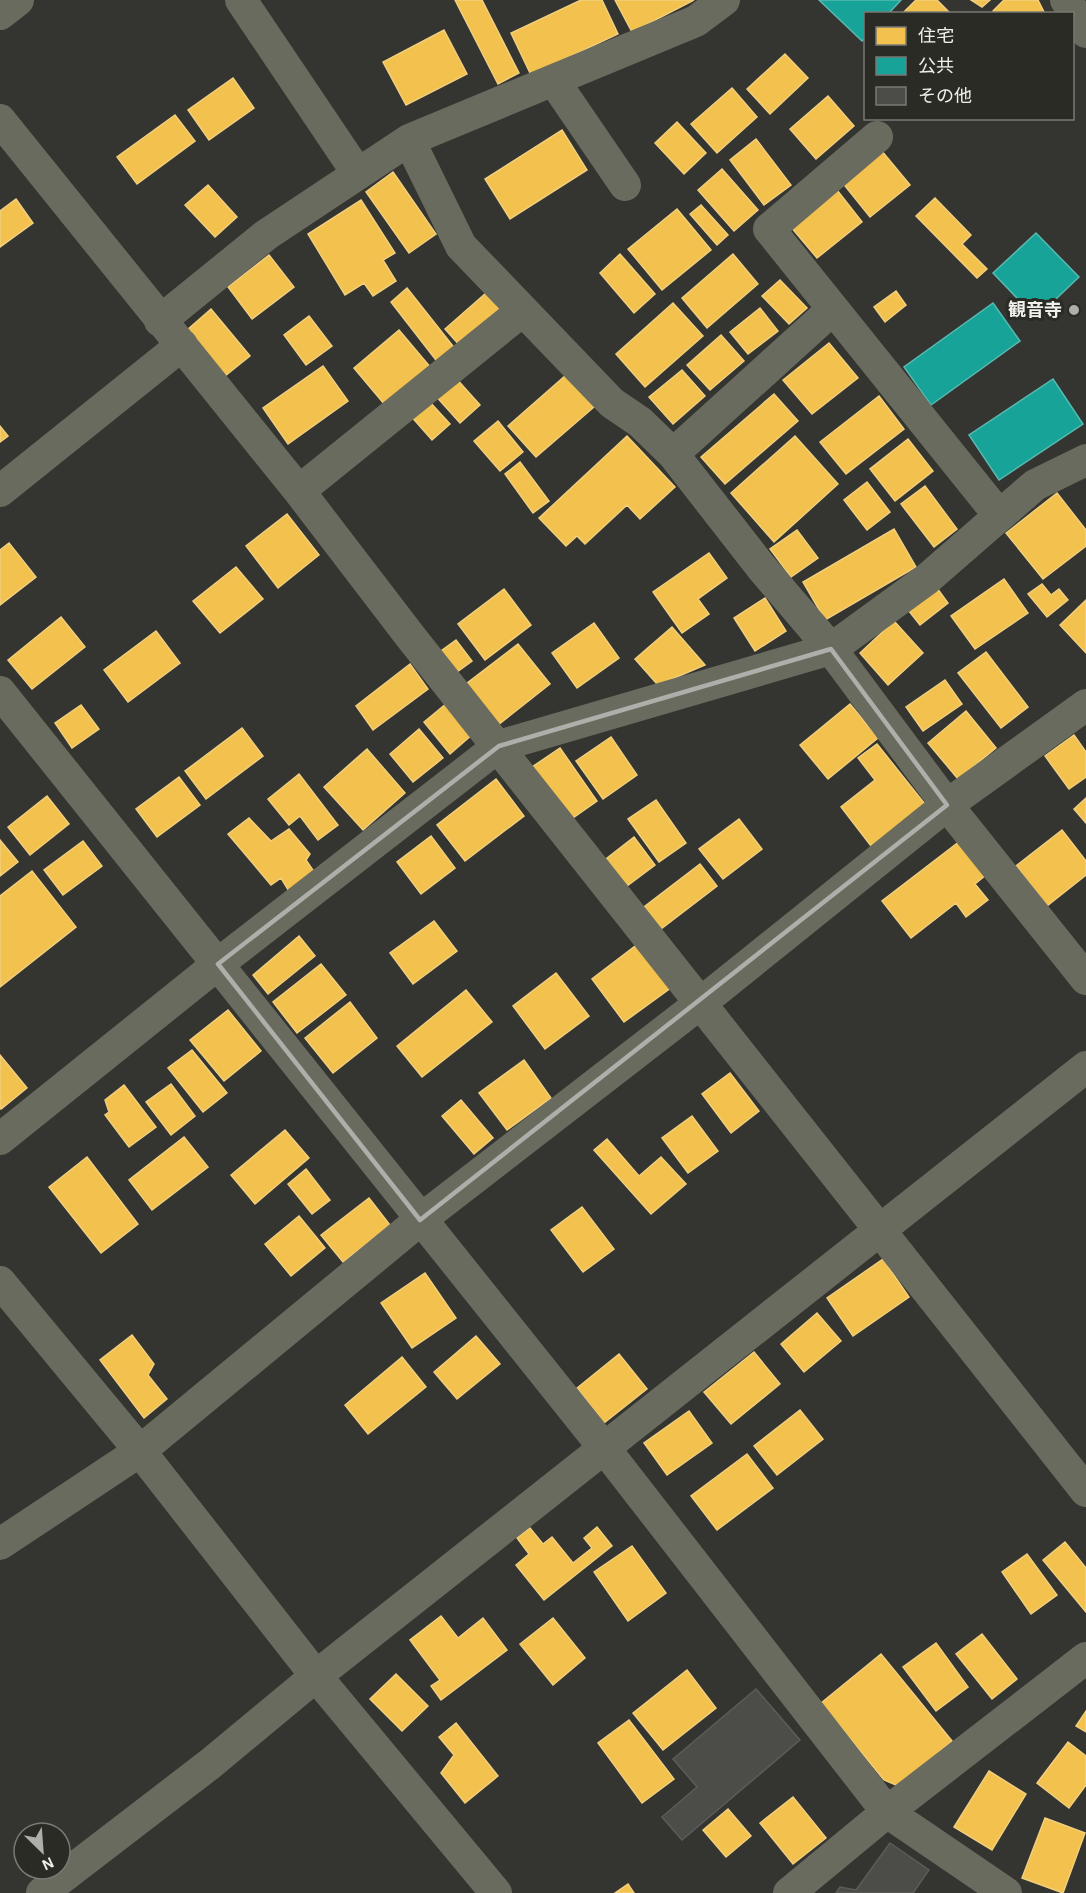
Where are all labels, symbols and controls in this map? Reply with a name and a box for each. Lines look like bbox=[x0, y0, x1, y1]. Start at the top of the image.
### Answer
legend bbox=[864, 12, 1074, 120]
text: 住宅 bbox=[918, 27, 954, 46]
text: 公共 bbox=[918, 57, 954, 76]
text: その他 bbox=[918, 87, 972, 106]
place label: 観音寺 bbox=[1008, 300, 1062, 320]
marker: 観音寺 bbox=[1067, 303, 1081, 317]
north arrow bbox=[12, 1821, 72, 1881]
text: N bbox=[39, 1854, 56, 1873]

